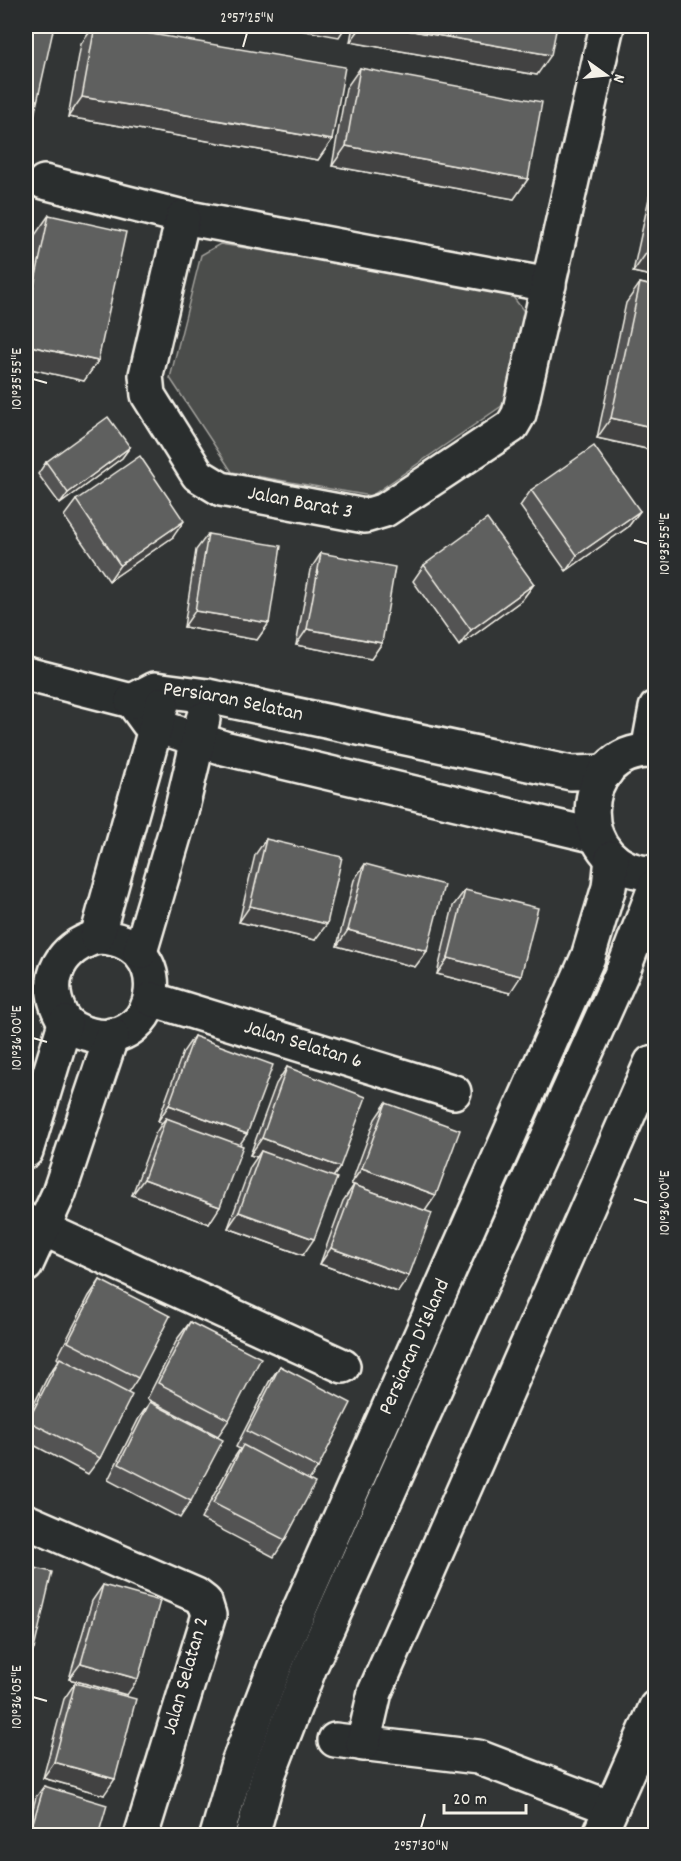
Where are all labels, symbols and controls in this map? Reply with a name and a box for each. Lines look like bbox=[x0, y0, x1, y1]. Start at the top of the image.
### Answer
text: 2°57'25"N bbox=[220, 8, 274, 30]
north arrow bbox=[576, 45, 636, 105]
text: N bbox=[606, 71, 630, 85]
text: 101°35'55"E bbox=[7, 348, 29, 410]
street label: Jalan Barat 3 bbox=[245, 479, 355, 528]
text: 101°35'55"E bbox=[655, 513, 677, 575]
street label: Persiaran Selatan bbox=[161, 675, 306, 731]
text: 101°36'00"E bbox=[7, 1005, 29, 1071]
street label: Jalan Selatan 6 bbox=[240, 1013, 366, 1078]
text: 101°36'00"E bbox=[655, 1170, 677, 1236]
street label: Persiaran D'Island bbox=[372, 1274, 459, 1420]
street label: Jalan Selatan 2 bbox=[156, 1613, 218, 1739]
text: 101°36'05"E bbox=[7, 1665, 29, 1729]
scale bar bbox=[444, 1777, 526, 1815]
text: 20 m bbox=[453, 1788, 487, 1813]
text: 2°57'30"N bbox=[394, 1836, 448, 1858]

